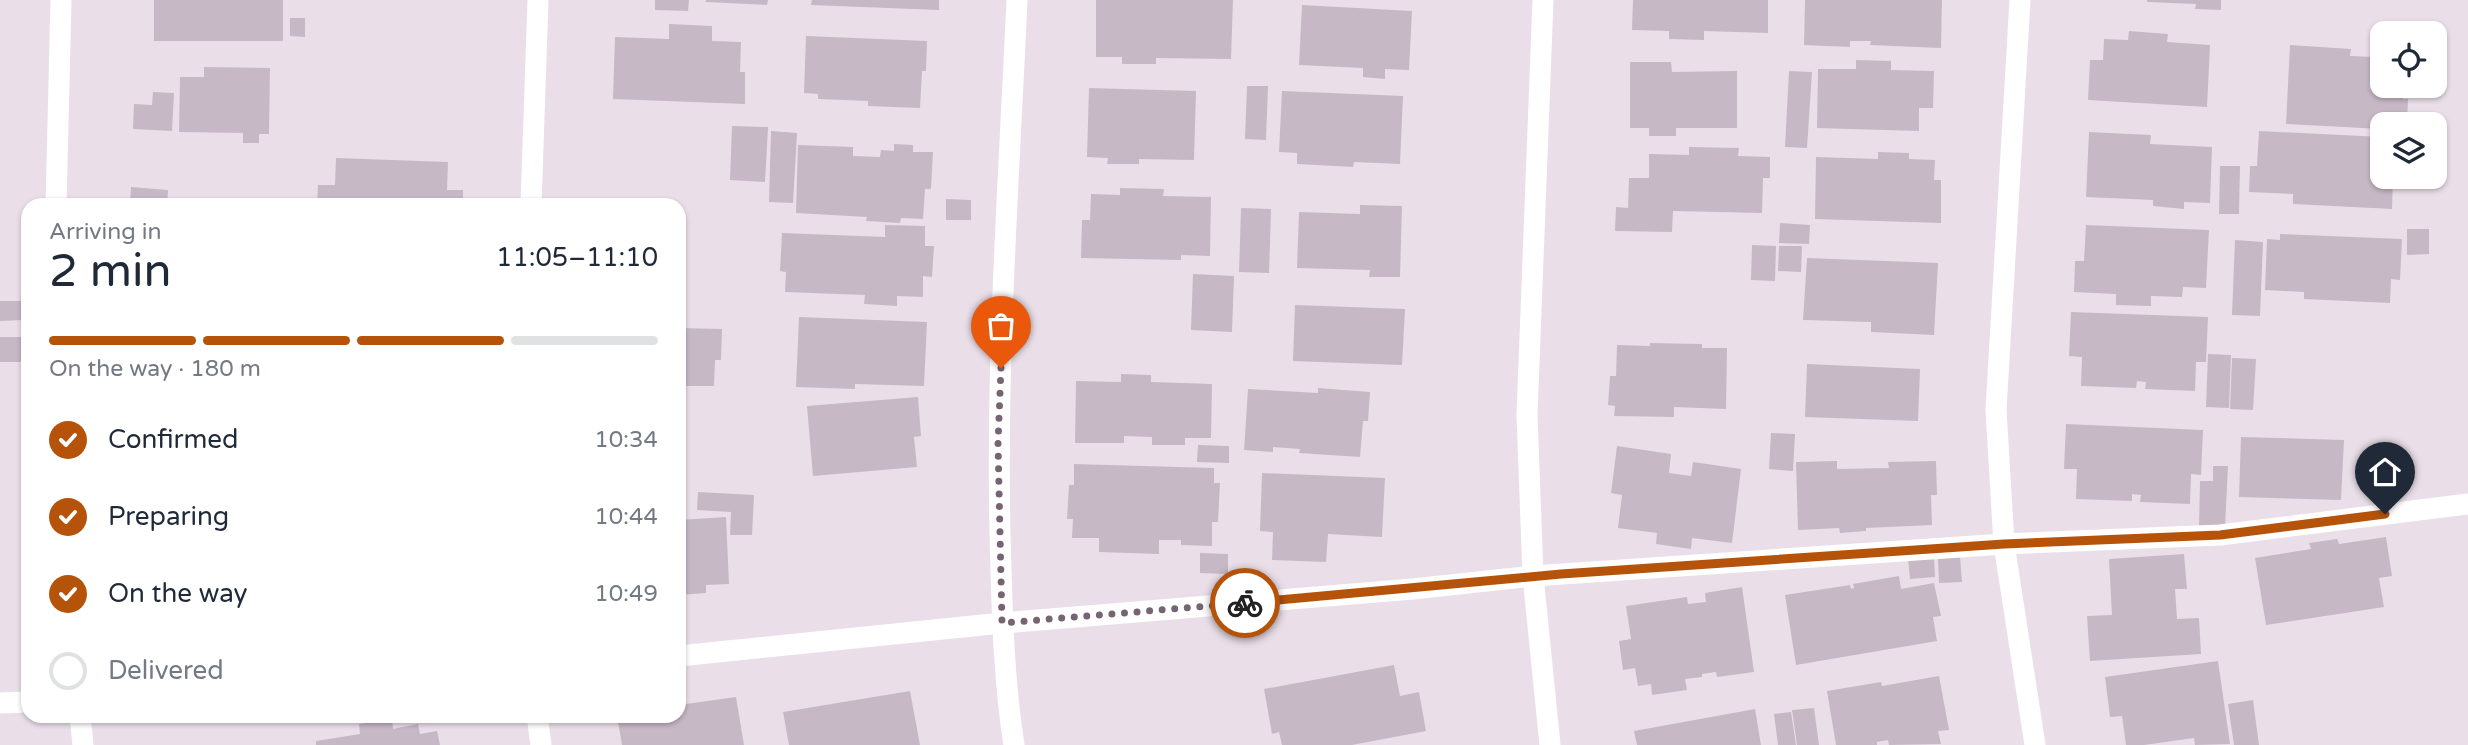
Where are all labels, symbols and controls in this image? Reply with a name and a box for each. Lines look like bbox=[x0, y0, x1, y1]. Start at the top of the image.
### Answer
map controls bbox=[2370, 21, 2447, 189]
button: locate bbox=[2370, 21, 2447, 98]
button: layers bbox=[2370, 112, 2447, 189]
text: Arriving in bbox=[49, 218, 162, 246]
text: 11:05–11:10 bbox=[496, 242, 658, 273]
text: 2 min bbox=[49, 244, 172, 299]
pin bbox=[971, 296, 1031, 368]
icon: bag bbox=[982, 307, 1020, 345]
text: On the way · 180 m bbox=[49, 355, 261, 383]
icon: check bbox=[49, 421, 87, 459]
text: Confirmed bbox=[108, 424, 238, 455]
text: 10:34 bbox=[594, 426, 658, 454]
pin bbox=[2355, 442, 2415, 514]
icon: home bbox=[2366, 453, 2404, 491]
icon: check bbox=[49, 498, 87, 536]
text: Preparing bbox=[108, 501, 229, 532]
text: 10:44 bbox=[594, 503, 658, 531]
courier bbox=[1210, 568, 1280, 638]
icon: check bbox=[49, 575, 87, 613]
text: On the way bbox=[108, 578, 248, 609]
text: 10:49 bbox=[594, 580, 658, 608]
icon: bike bbox=[1226, 584, 1264, 622]
text: Delivered bbox=[108, 655, 224, 686]

